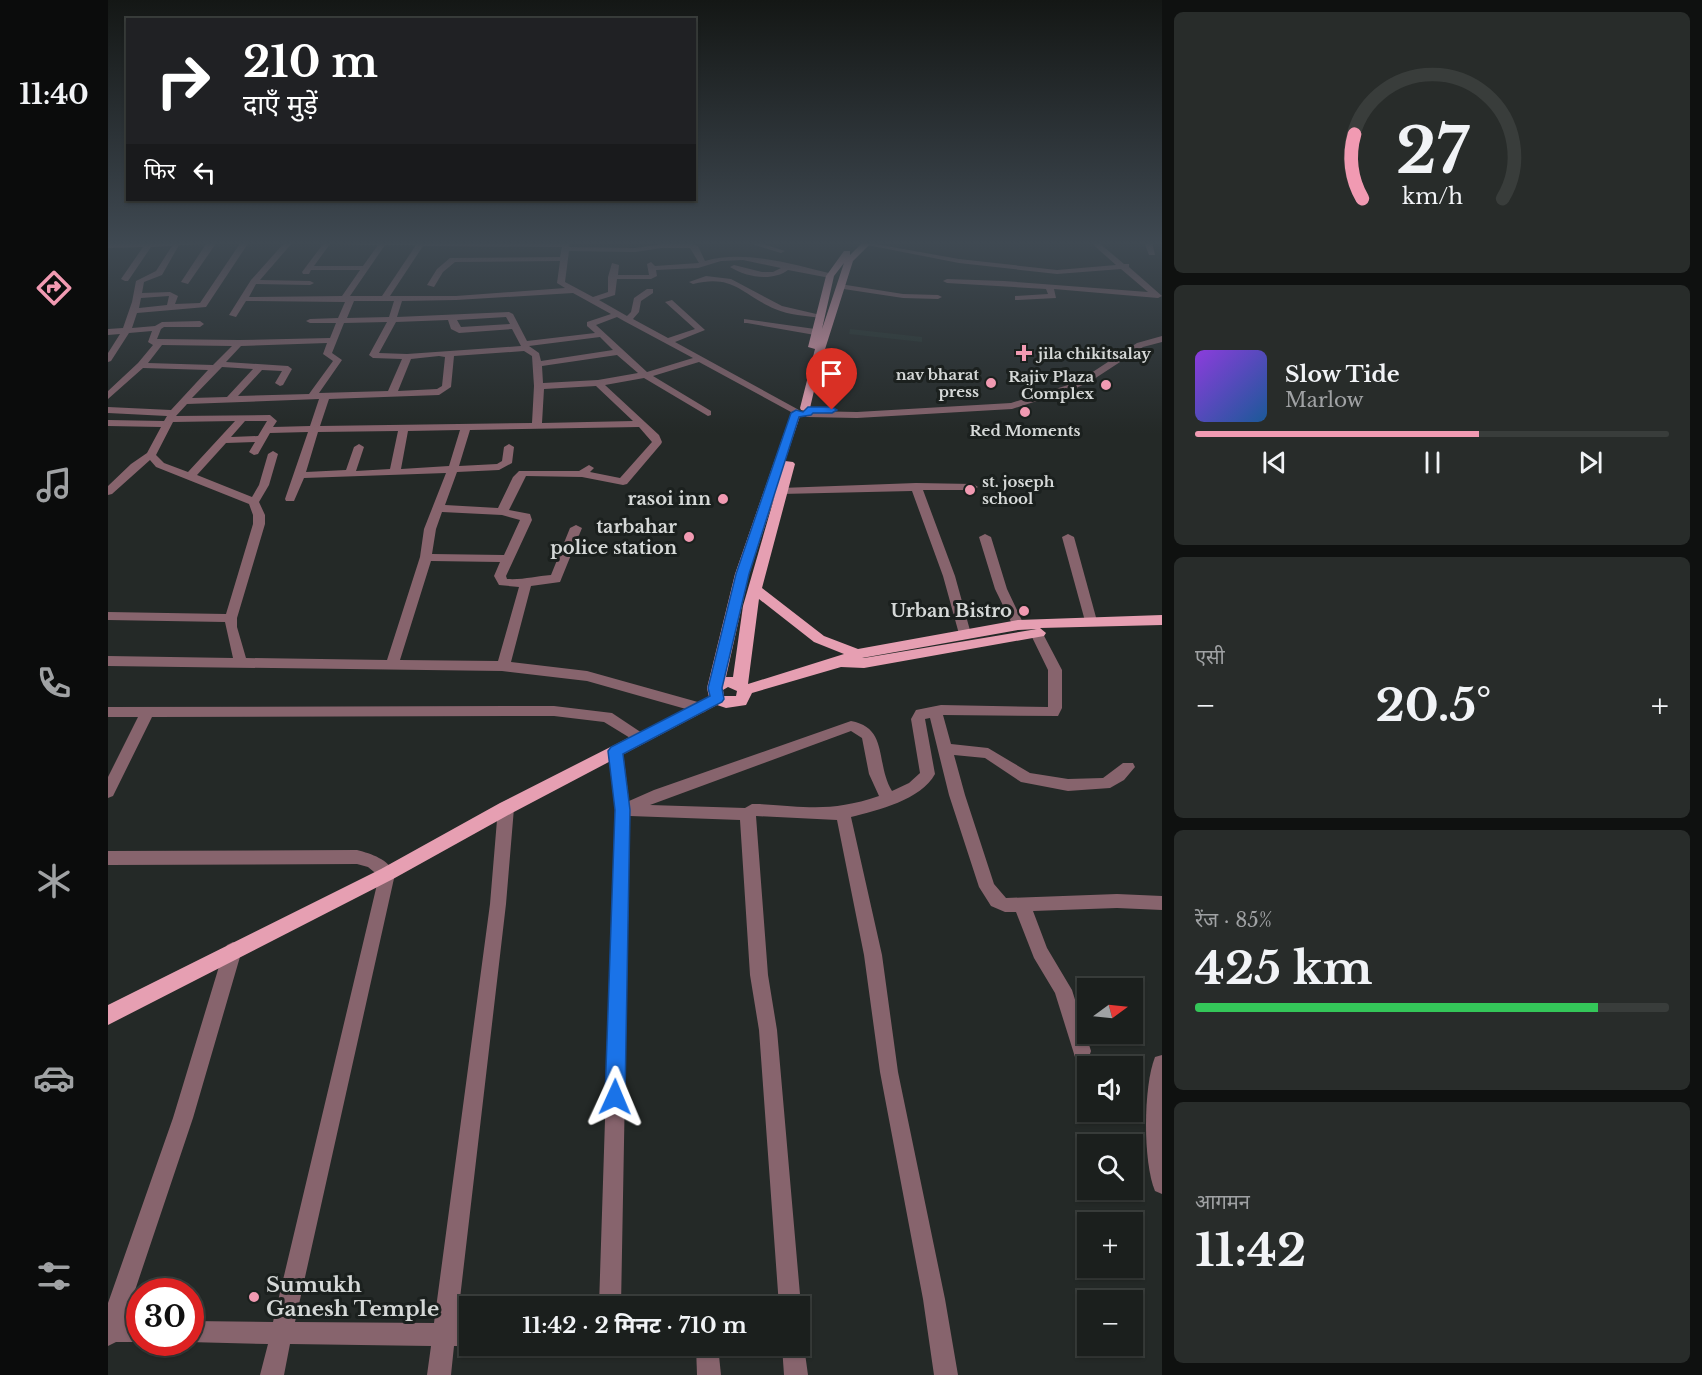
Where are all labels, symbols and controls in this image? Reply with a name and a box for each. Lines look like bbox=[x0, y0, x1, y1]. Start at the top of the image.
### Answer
text: 210 m bbox=[243, 36, 378, 88]
icon: right bbox=[144, 42, 222, 120]
text: 11:40 bbox=[19, 78, 89, 111]
text: दाएँ मुड़ें bbox=[243, 88, 318, 121]
text: 27 bbox=[1396, 112, 1469, 190]
icon: left bbox=[188, 156, 221, 189]
text: फिर bbox=[144, 158, 176, 185]
text: km/h bbox=[1402, 184, 1463, 211]
icon: directions bbox=[33, 267, 75, 309]
marker: jila chikitsalay bbox=[1015, 344, 1033, 362]
place label: jila chikitsalay bbox=[1035, 344, 1151, 363]
pin bbox=[806, 348, 857, 410]
icon: arrive bbox=[815, 357, 848, 390]
text: Slow Tide bbox=[1285, 361, 1400, 388]
place label: nav bharat press bbox=[896, 365, 979, 401]
place label: Rajiv Plaza Complex bbox=[1008, 367, 1094, 403]
marker: nav bharat press bbox=[984, 376, 998, 390]
marker: Rajiv Plaza Complex bbox=[1099, 378, 1113, 392]
text: Marlow bbox=[1285, 388, 1364, 412]
marker: Red Moments bbox=[1018, 405, 1032, 419]
place label: Red Moments bbox=[969, 421, 1081, 440]
icon: previous bbox=[1258, 446, 1291, 479]
icon: pause bbox=[1416, 446, 1449, 479]
icon: next bbox=[1574, 446, 1607, 479]
icon: music bbox=[33, 464, 75, 506]
place label: st. joseph school bbox=[982, 472, 1055, 508]
marker: st. joseph school bbox=[963, 483, 977, 497]
place label: rasoi inn bbox=[627, 488, 711, 510]
marker: rasoi inn bbox=[716, 492, 730, 506]
place label: tarbahar police station bbox=[550, 516, 677, 559]
marker: tarbahar police station bbox=[682, 530, 696, 544]
place label: Urban Bistro bbox=[890, 600, 1012, 622]
marker: Urban Bistro bbox=[1017, 604, 1031, 618]
text: एसी bbox=[1195, 645, 1225, 669]
icon: phone bbox=[33, 662, 75, 704]
text: 20.5° bbox=[1375, 677, 1491, 733]
text: − bbox=[1195, 685, 1216, 726]
text: + bbox=[1651, 685, 1669, 726]
icon: climate bbox=[33, 860, 75, 902]
text: रेंज · 85% bbox=[1195, 908, 1272, 932]
text: 425 km bbox=[1195, 940, 1373, 996]
north arrow bbox=[1077, 978, 1143, 1044]
map controls bbox=[1077, 978, 1143, 1356]
button: sound bbox=[1077, 1056, 1143, 1122]
icon: car bbox=[33, 1057, 75, 1099]
position arrow bbox=[583, 1065, 647, 1129]
button: search bbox=[1077, 1134, 1143, 1200]
text: आगमन bbox=[1195, 1190, 1250, 1214]
button: + bbox=[1077, 1212, 1143, 1278]
text: 11:42 bbox=[1195, 1222, 1306, 1278]
icon: filters bbox=[33, 1255, 75, 1297]
place label: Sumukh Ganesh Temple bbox=[266, 1272, 439, 1322]
speed limit sign: 30 bbox=[126, 1278, 204, 1356]
marker: Sumukh Ganesh Temple bbox=[247, 1290, 261, 1304]
button: − bbox=[1077, 1290, 1143, 1356]
text: 11:42 · 2 मिनट · 710 m bbox=[522, 1312, 747, 1339]

